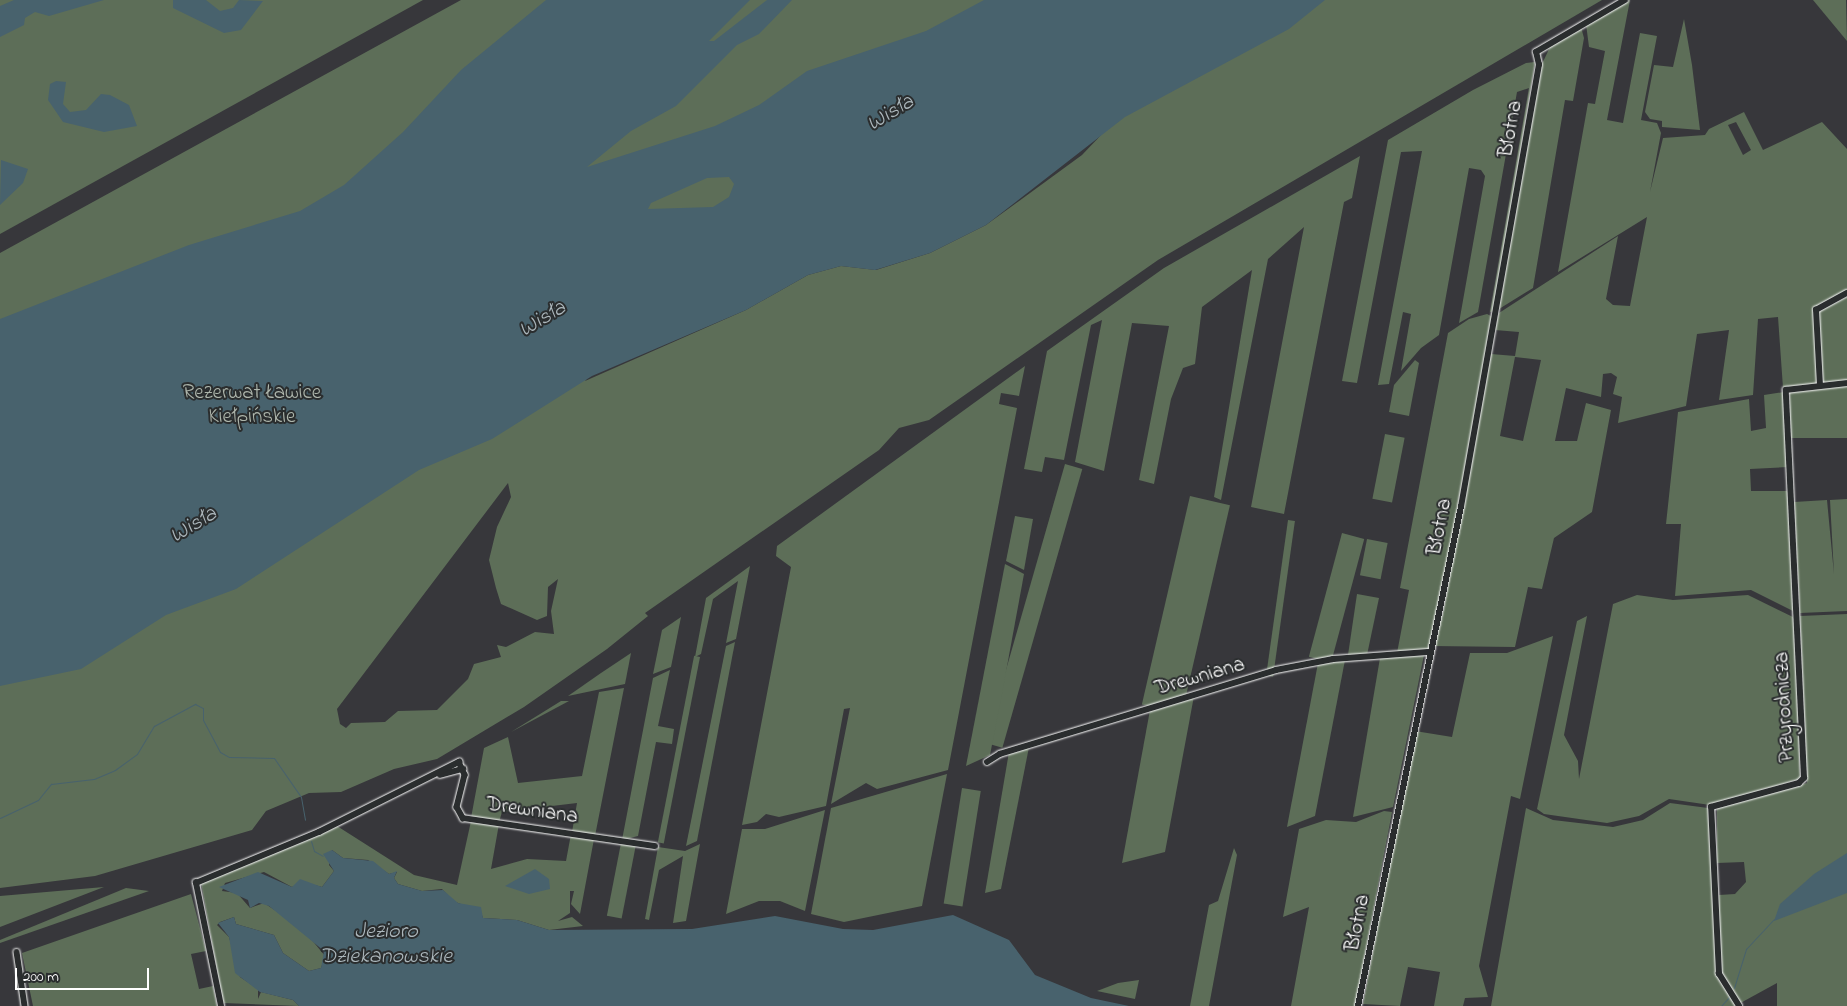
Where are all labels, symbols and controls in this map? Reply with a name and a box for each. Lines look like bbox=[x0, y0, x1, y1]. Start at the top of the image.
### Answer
water label: Wisła bbox=[863, 90, 919, 138]
street label: Błotna bbox=[1494, 99, 1528, 159]
water label: Wisła bbox=[515, 296, 571, 344]
park label: Rezerwat Ławice Kiełpińskie bbox=[183, 380, 321, 430]
street label: Błotna bbox=[1422, 496, 1458, 558]
water label: Wisła bbox=[166, 502, 222, 550]
street label: Przyrodnicza bbox=[1770, 651, 1800, 763]
street label: Drewniana bbox=[1152, 652, 1248, 702]
street label: Drewniana bbox=[485, 792, 579, 830]
street label: Błotna bbox=[1340, 892, 1376, 954]
water label: Jezioro Dziekanowskie bbox=[320, 919, 452, 970]
scale bar bbox=[18, 958, 151, 990]
text: 200 m bbox=[23, 966, 59, 988]

